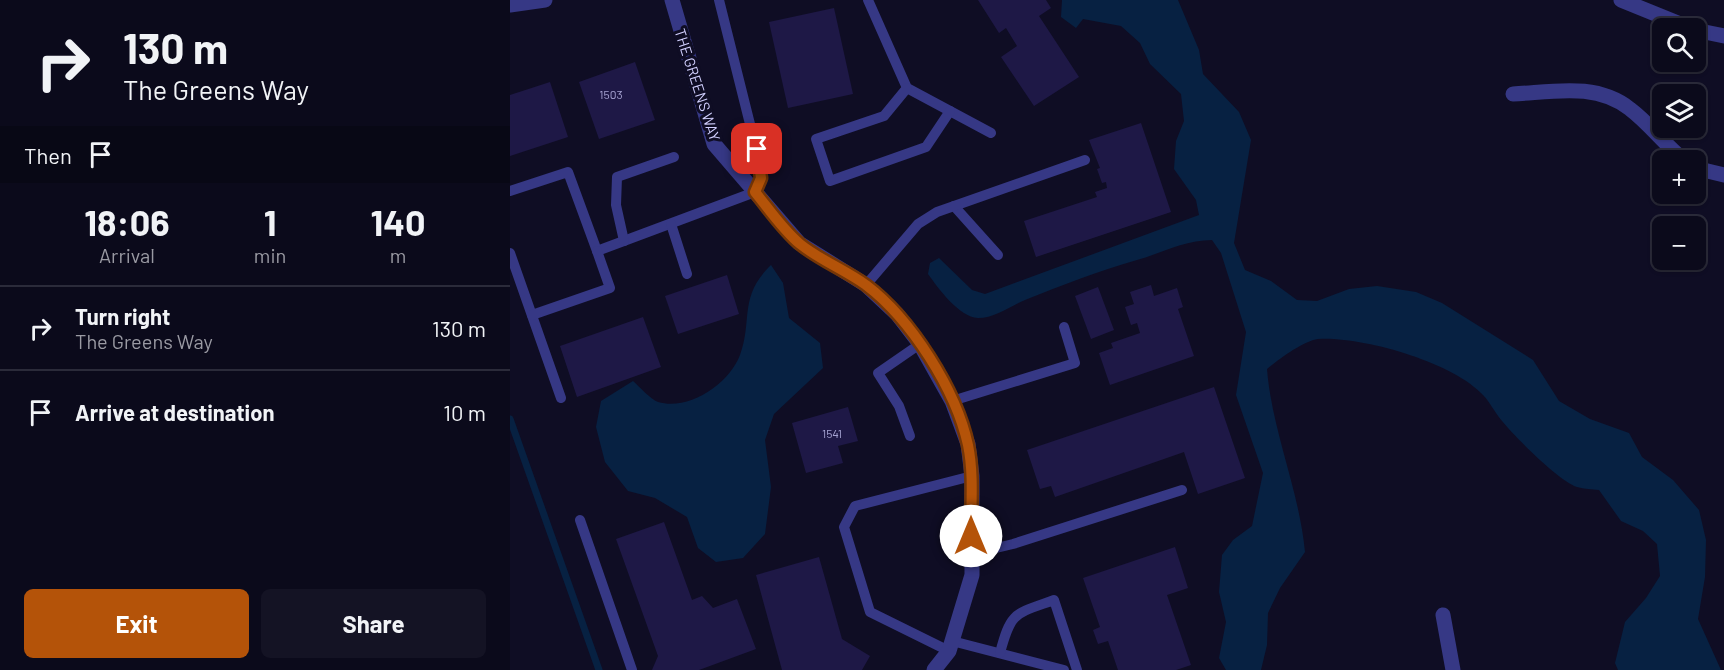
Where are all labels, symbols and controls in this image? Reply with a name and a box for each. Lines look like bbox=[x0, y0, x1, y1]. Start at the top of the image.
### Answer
map controls bbox=[1652, 18, 1706, 270]
button: search bbox=[1652, 18, 1706, 72]
text: 130 m bbox=[123, 22, 228, 72]
icon: right bbox=[24, 24, 102, 102]
street label: THE GREENS WAY bbox=[671, 26, 725, 143]
text: The Greens Way bbox=[123, 73, 309, 105]
button: layers bbox=[1652, 84, 1706, 138]
house number: 1503 bbox=[599, 87, 623, 101]
pin bbox=[731, 123, 782, 174]
icon: arrive bbox=[740, 132, 773, 165]
icon: arrive bbox=[84, 138, 117, 171]
text: Then bbox=[24, 142, 72, 168]
button: + bbox=[1652, 150, 1706, 204]
text: 18:06 bbox=[84, 200, 170, 243]
text: 1 bbox=[264, 200, 276, 243]
text: 140 bbox=[371, 200, 426, 243]
button: − bbox=[1652, 216, 1706, 270]
text: Arrival bbox=[99, 243, 155, 267]
text: min bbox=[254, 243, 286, 267]
text: m bbox=[390, 243, 406, 267]
text: Turn right bbox=[75, 303, 170, 329]
icon: right bbox=[24, 312, 57, 345]
text: 130 m bbox=[432, 315, 486, 341]
text: The Greens Way bbox=[75, 329, 213, 353]
icon: arrive bbox=[24, 396, 57, 429]
text: Arrive at destination bbox=[75, 399, 274, 425]
text: 10 m bbox=[443, 399, 486, 425]
house number: 1541 bbox=[822, 426, 842, 440]
position arrow bbox=[939, 504, 1003, 568]
button: Exit bbox=[24, 589, 249, 658]
button: Share bbox=[261, 589, 486, 658]

